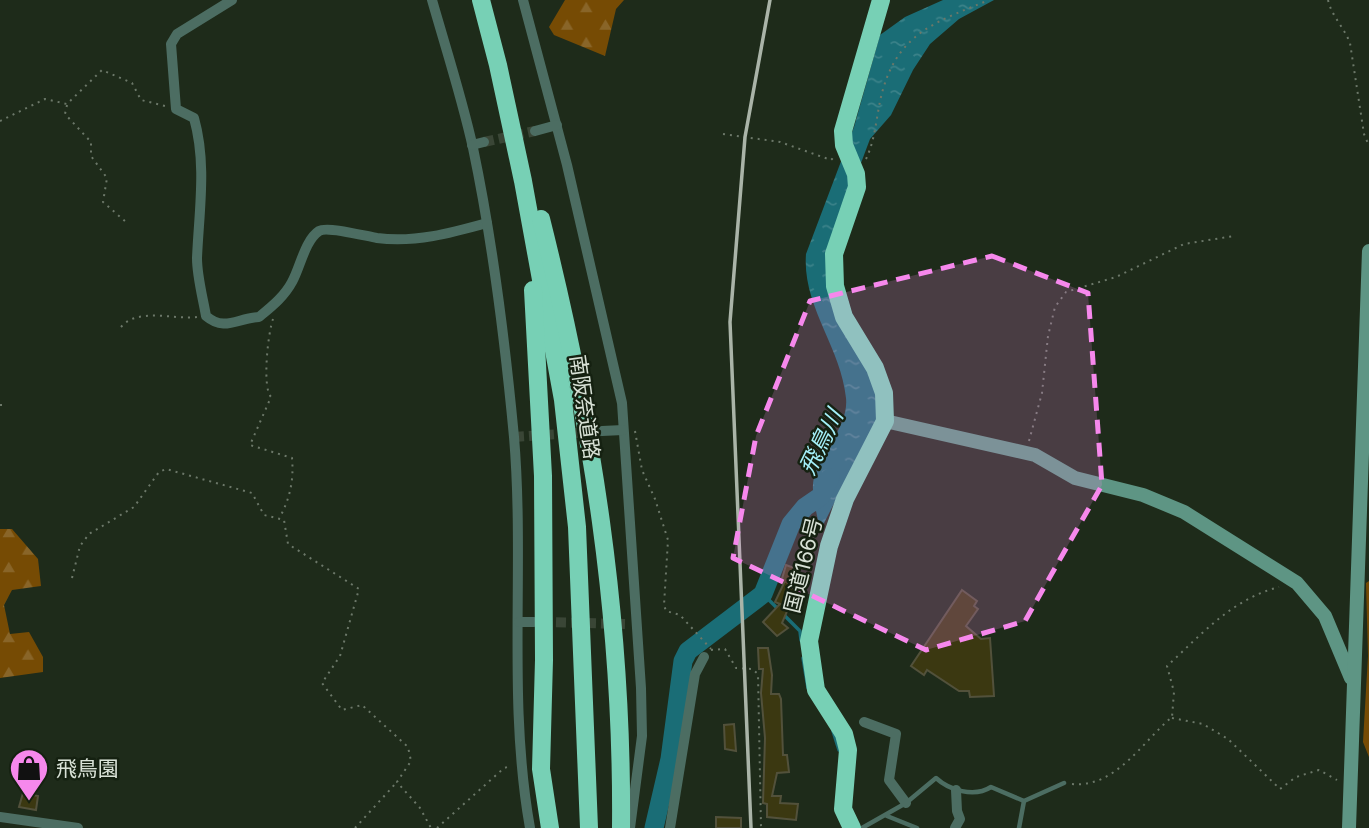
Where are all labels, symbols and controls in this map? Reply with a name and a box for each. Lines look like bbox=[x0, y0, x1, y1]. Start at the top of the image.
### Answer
street label: 南阪奈道路 bbox=[565, 353, 605, 461]
water label: 飛鳥川 bbox=[793, 402, 850, 479]
street label: 国道166号 bbox=[779, 515, 827, 615]
shop icon: 飛鳥園 bbox=[8, 747, 50, 802]
place label: 飛鳥園 bbox=[56, 756, 119, 781]

